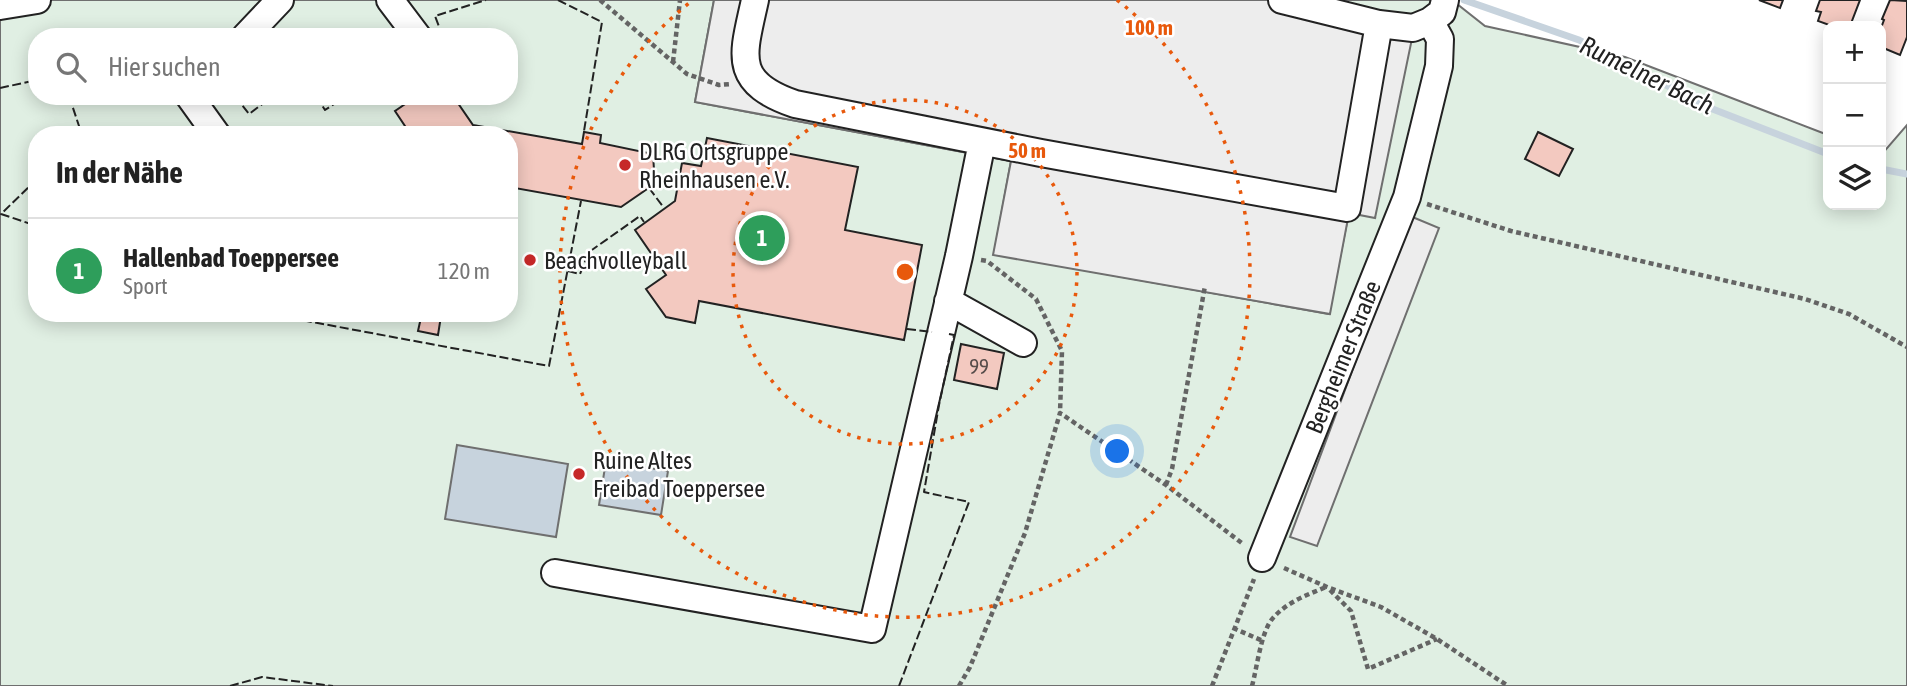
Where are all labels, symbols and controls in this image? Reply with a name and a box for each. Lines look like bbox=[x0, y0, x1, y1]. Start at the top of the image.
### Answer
text: 100 m bbox=[1125, 15, 1173, 39]
map controls bbox=[1823, 21, 1886, 210]
button: + bbox=[1823, 21, 1886, 84]
search box bbox=[28, 28, 518, 105]
water label: Rumelner Bach bbox=[1575, 30, 1719, 120]
icon: search bbox=[52, 48, 90, 86]
text: Hier suchen bbox=[108, 52, 221, 82]
button: − bbox=[1823, 84, 1886, 147]
place label: DLRG Ortsgruppe Rheinhausen e.V. bbox=[639, 138, 790, 193]
text: 50 m bbox=[1008, 138, 1046, 162]
button: layers bbox=[1823, 147, 1886, 210]
text: In der Nähe bbox=[56, 155, 183, 189]
marker: DLRG Ortsgruppe Rheinhausen e.V. bbox=[617, 157, 633, 173]
pin: 1 bbox=[739, 212, 785, 264]
text: Hallenbad Toeppersee bbox=[123, 243, 339, 273]
place label: Beachvolleyball bbox=[544, 247, 688, 274]
marker: Beachvolleyball bbox=[522, 252, 538, 268]
text: 1 bbox=[74, 258, 84, 284]
text: 120 m bbox=[438, 258, 490, 284]
centre of rings bbox=[893, 260, 917, 284]
text: Sport bbox=[123, 273, 168, 299]
street label: Bergheimer Straße bbox=[1300, 277, 1386, 437]
house number: 99 bbox=[969, 354, 989, 378]
your location bbox=[1100, 434, 1134, 468]
place label: Ruine Altes Freibad Toeppersee bbox=[593, 447, 765, 502]
marker: Ruine Altes Freibad Toeppersee bbox=[571, 466, 587, 482]

